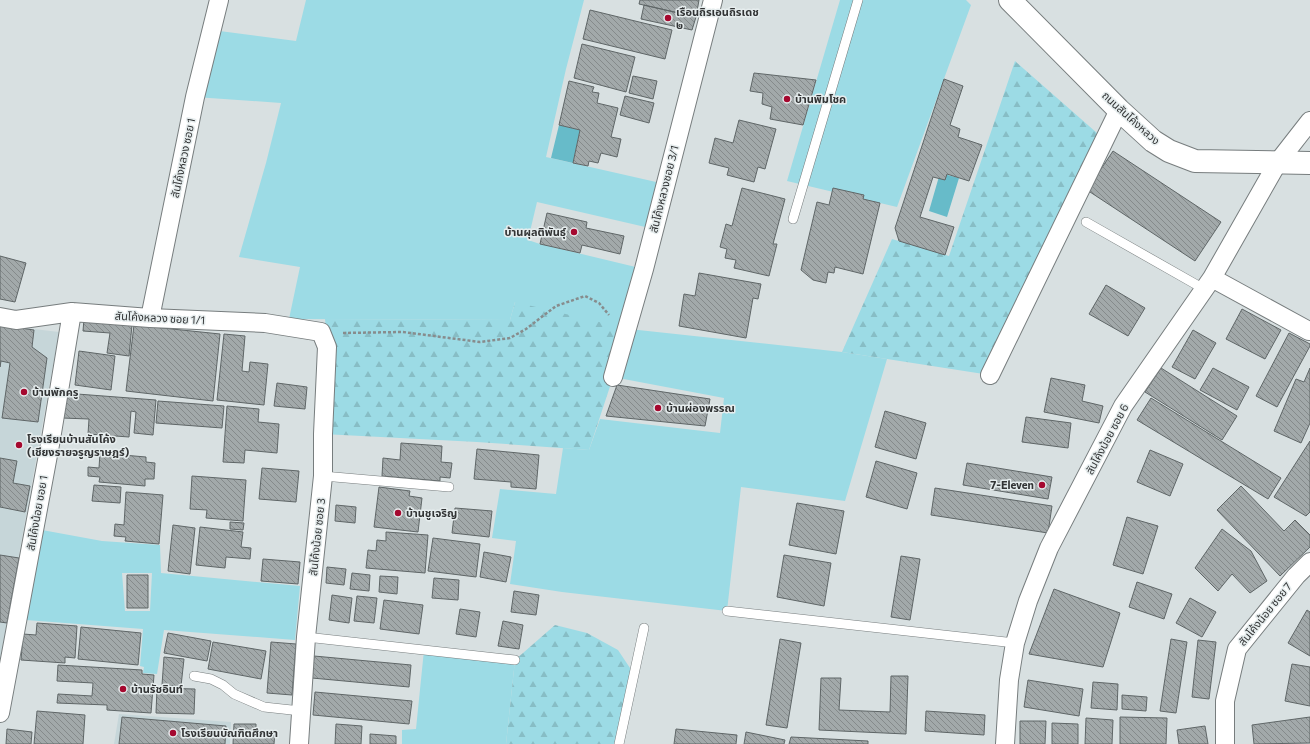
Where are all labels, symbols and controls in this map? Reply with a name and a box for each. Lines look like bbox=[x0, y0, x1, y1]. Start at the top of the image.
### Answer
place label: เรือนถิรเอนถิรเดช ๒ bbox=[676, 5, 759, 31]
marker: เรือนถิรเอนถิรเดช ๒ bbox=[663, 13, 673, 23]
street label: ถนนสันโค้งหลวง bbox=[1100, 88, 1163, 147]
place label: บ้านพิมโชค bbox=[795, 92, 846, 105]
marker: บ้านพิมโชค bbox=[782, 94, 792, 104]
street label: สันโค้งหลวง ซอย 1 bbox=[168, 117, 197, 199]
street label: สันโค้งหลวงซอย 3/1 bbox=[646, 144, 681, 234]
place label: บ้านผุลติพันธ์ุ bbox=[505, 225, 566, 239]
marker: บ้านผุลติพันธ์ุ bbox=[569, 227, 579, 237]
street label: สันโค้งหลวง ซอย 1/1 bbox=[114, 309, 206, 326]
place label: บ้านพักครู bbox=[32, 385, 79, 399]
marker: บ้านพักครู bbox=[19, 387, 29, 397]
place label: บ้านผ่องพรรณ bbox=[666, 401, 735, 414]
street label: สันโค้งน้อย ซอย 6 bbox=[1082, 401, 1131, 476]
marker: บ้านผ่องพรรณ bbox=[653, 403, 663, 413]
place label: โรงเรียนบ้านสันโค้ง (เชียงรายจรูญราษฎร์) bbox=[27, 432, 130, 459]
marker: โรงเรียนบ้านสันโค้ง (เชียงรายจรูญราษฎร์) bbox=[14, 440, 24, 450]
street label: สันโค้งน้อย ซอย 1 bbox=[23, 474, 50, 552]
place label: 7-Eleven bbox=[990, 478, 1034, 491]
marker: 7-Eleven bbox=[1037, 480, 1047, 490]
street label: สันโค้งน้อย ซอย 3 bbox=[306, 497, 327, 576]
place label: บ้านชูเจริญ bbox=[406, 506, 457, 520]
marker: บ้านชูเจริญ bbox=[393, 508, 403, 518]
street label: สันโค้งน้อย ซอย 7 bbox=[1235, 579, 1294, 648]
place label: บ้านรัชอินท์ bbox=[131, 682, 183, 695]
marker: บ้านรัชอินท์ bbox=[118, 684, 128, 694]
place label: โรงเรียนบัณฑิตศึกษา bbox=[181, 726, 278, 739]
marker: โรงเรียนบัณฑิตศึกษา bbox=[168, 728, 178, 738]

